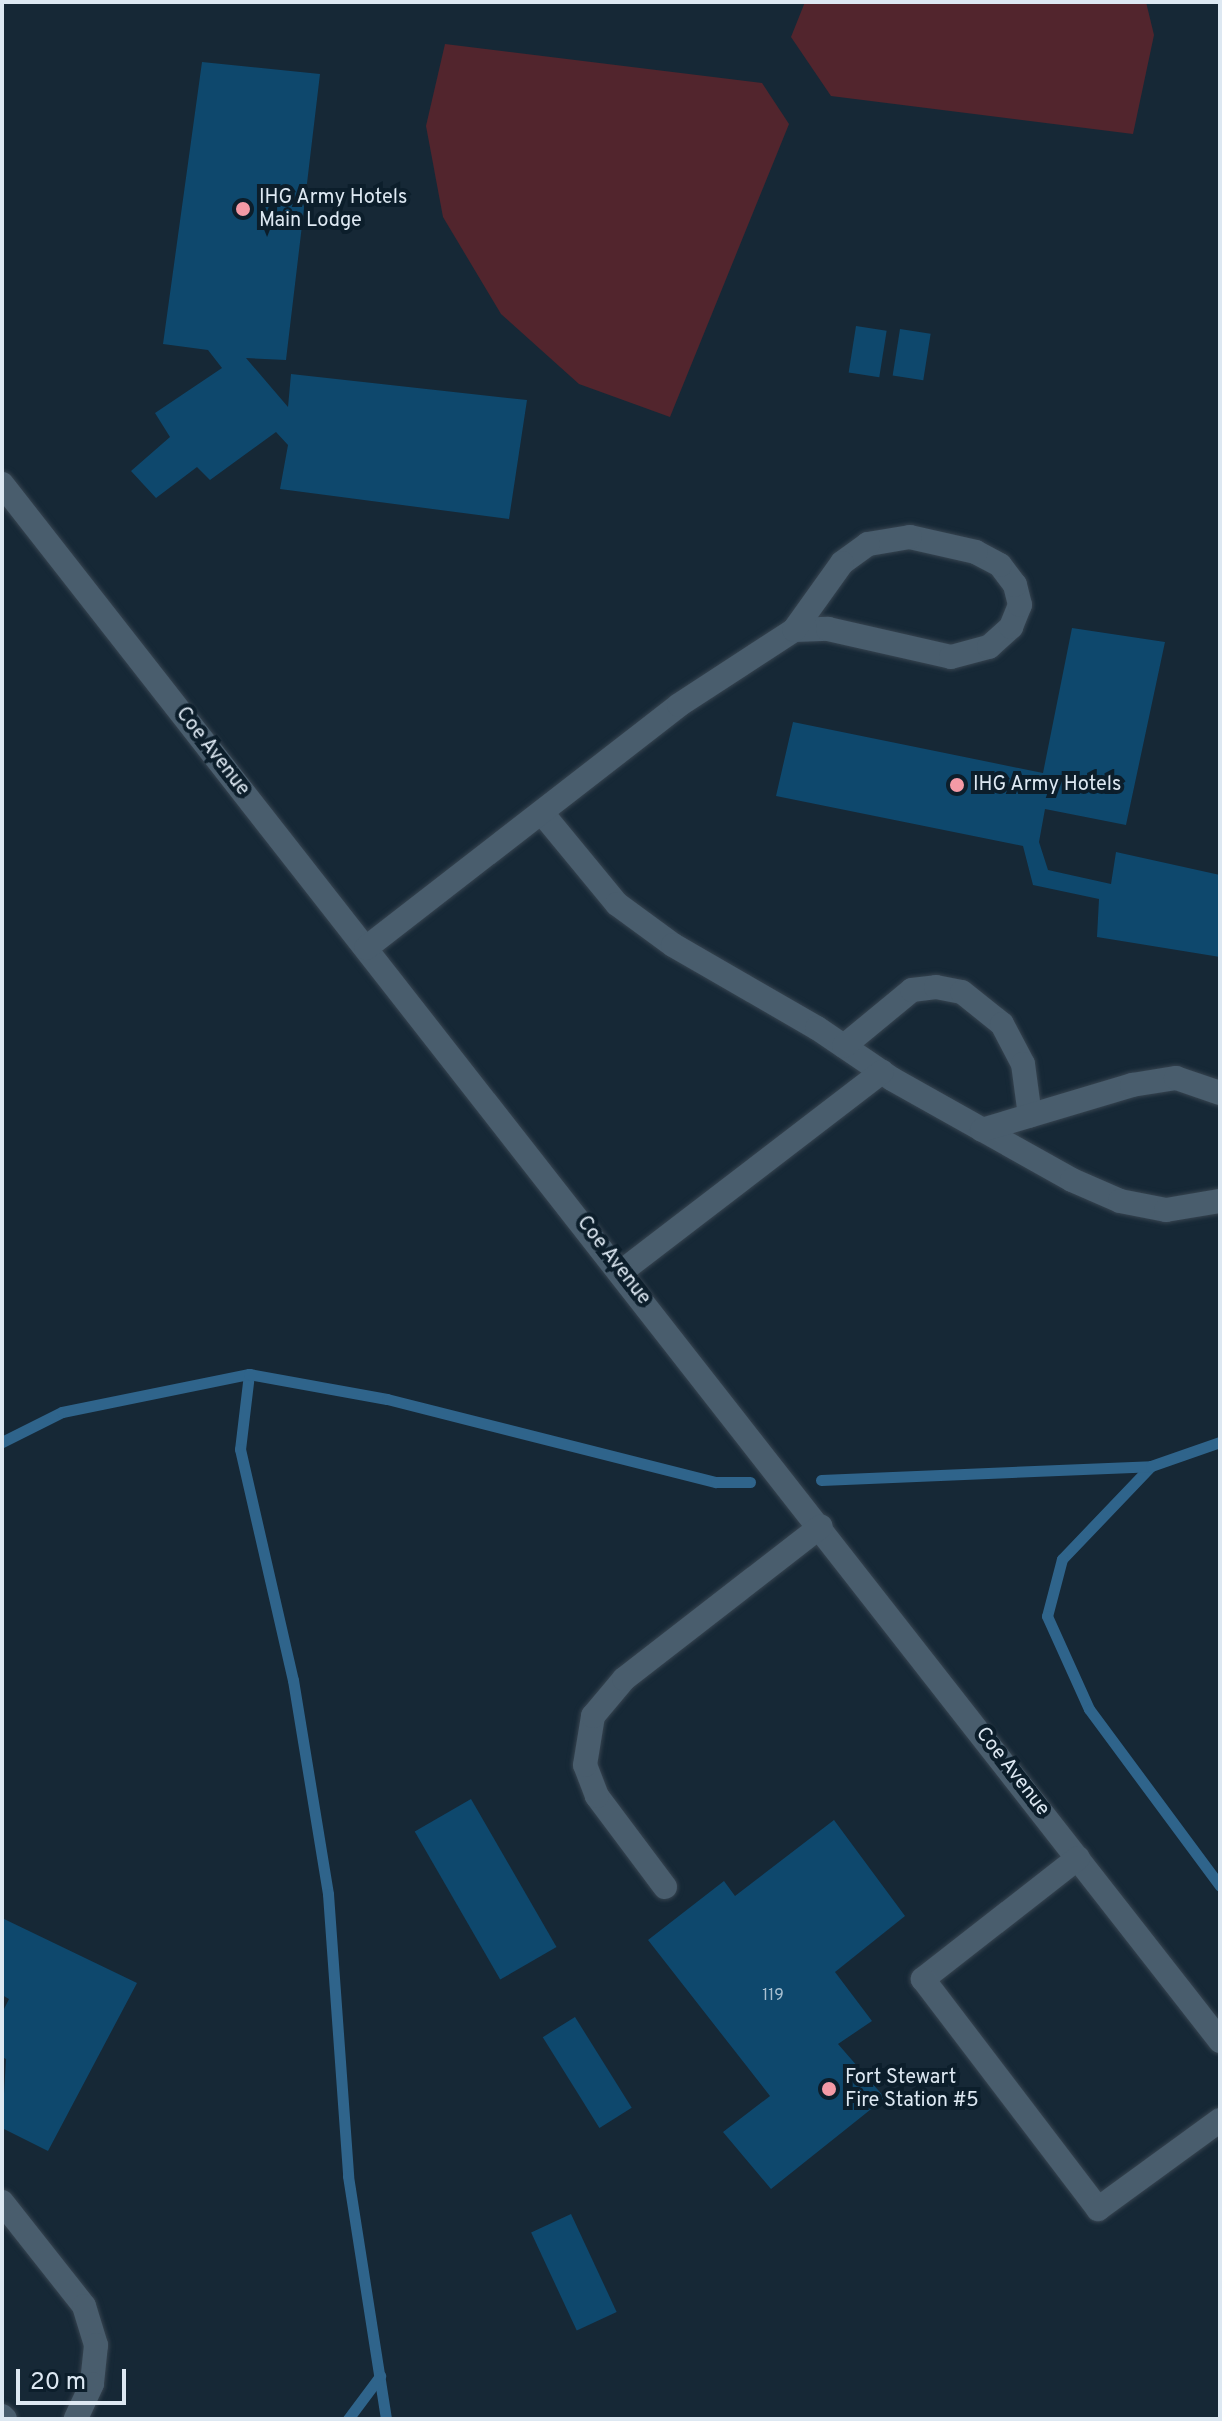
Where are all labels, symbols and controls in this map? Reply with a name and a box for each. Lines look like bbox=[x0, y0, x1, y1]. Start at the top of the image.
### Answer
place label: IHG Army Hotels Main Lodge bbox=[259, 186, 408, 233]
marker: IHG Army Hotels Main Lodge bbox=[234, 200, 252, 218]
street label: Coe Avenue bbox=[170, 703, 254, 801]
place label: IHG Army Hotels bbox=[973, 773, 1122, 797]
marker: IHG Army Hotels bbox=[948, 776, 966, 794]
street label: Coe Avenue bbox=[571, 1212, 655, 1310]
street label: Coe Avenue bbox=[970, 1723, 1054, 1821]
house number: 119 bbox=[762, 1986, 784, 2006]
place label: Fort Stewart Fire Station #5 bbox=[845, 2066, 979, 2113]
marker: Fort Stewart Fire Station #5 bbox=[820, 2080, 838, 2098]
scale bar bbox=[20, 2353, 130, 2403]
text: 20 m bbox=[30, 2368, 86, 2398]

